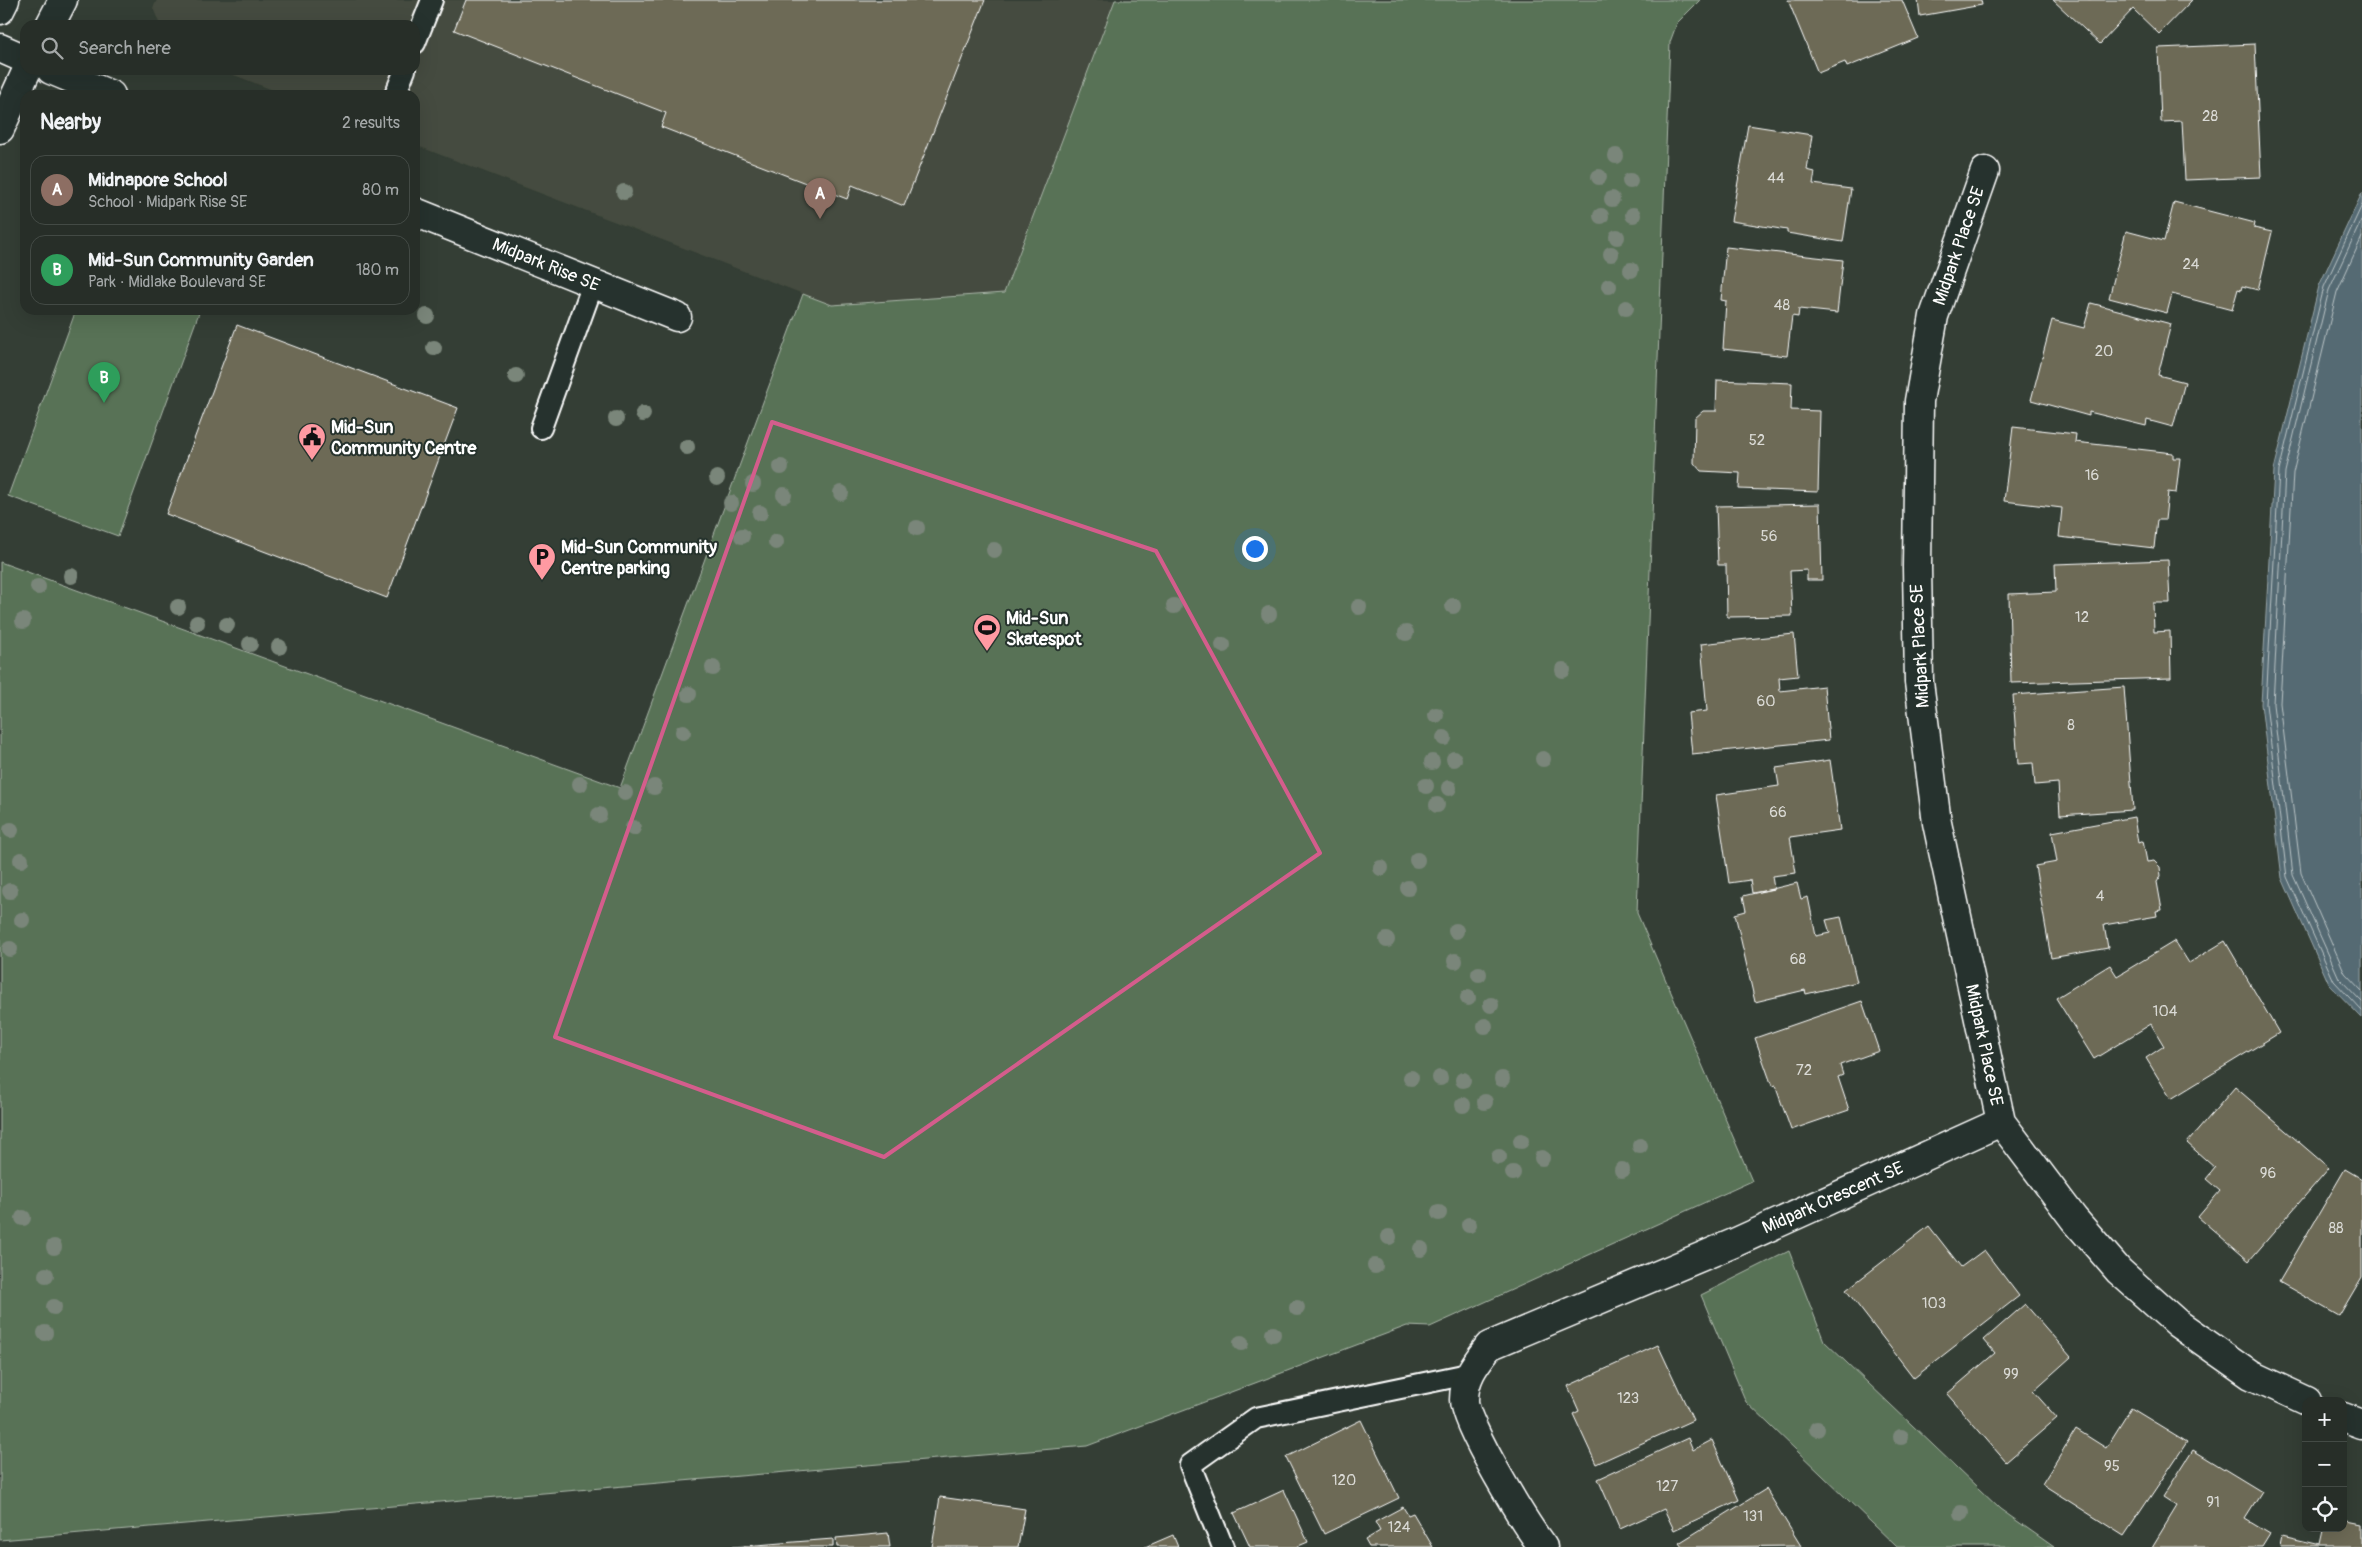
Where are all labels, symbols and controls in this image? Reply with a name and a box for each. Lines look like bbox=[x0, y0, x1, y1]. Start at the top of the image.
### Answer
search box bbox=[20, 20, 420, 75]
icon: search bbox=[38, 34, 66, 62]
text: Search here bbox=[78, 36, 171, 60]
house number: 28 bbox=[2202, 107, 2218, 126]
text: Nearby bbox=[40, 109, 101, 136]
text: 2 results bbox=[342, 113, 400, 133]
text: Midnapore School bbox=[88, 168, 228, 192]
house number: 44 bbox=[1767, 169, 1785, 188]
pin: A bbox=[804, 178, 836, 219]
text: A bbox=[52, 180, 62, 200]
text: 80 m bbox=[362, 180, 399, 200]
street label: Midpark Place SE bbox=[1928, 184, 1990, 308]
text: School · Midpark Rise SE bbox=[88, 192, 247, 212]
street label: Midpark Rise SE bbox=[489, 233, 603, 297]
text: Mid-Sun Community Garden bbox=[88, 248, 314, 272]
house number: 24 bbox=[2182, 255, 2200, 274]
text: B bbox=[52, 260, 62, 280]
text: 180 m bbox=[356, 260, 399, 280]
text: Park · Midlake Boulevard SE bbox=[88, 272, 266, 292]
house number: 48 bbox=[1774, 296, 1791, 315]
house number: 20 bbox=[2095, 342, 2113, 361]
pin: B bbox=[88, 362, 120, 403]
place label: Mid-Sun Community Centre bbox=[331, 416, 477, 460]
public building icon: Mid-Sun Community Centre bbox=[297, 422, 327, 461]
house number: 52 bbox=[1749, 431, 1765, 450]
house number: 16 bbox=[2085, 466, 2099, 485]
house number: 56 bbox=[1761, 527, 1777, 546]
place label: Mid-Sun Community Centre parking bbox=[561, 536, 717, 580]
your location bbox=[1242, 536, 1268, 562]
parking icon: Mid-Sun Community Centre parking bbox=[527, 542, 557, 581]
street label: Midpark Place SE bbox=[1905, 583, 1935, 709]
place label: Mid-Sun Skatespot bbox=[1006, 607, 1082, 651]
house number: 12 bbox=[2075, 608, 2089, 627]
sports icon: Mid-Sun Skatespot bbox=[972, 613, 1002, 652]
house number: 60 bbox=[1757, 692, 1775, 711]
house number: 8 bbox=[2067, 716, 2075, 735]
house number: 66 bbox=[1769, 803, 1787, 822]
house number: 4 bbox=[2096, 887, 2105, 906]
house number: 68 bbox=[1790, 950, 1807, 969]
street label: Midpark Place SE bbox=[1960, 982, 2008, 1108]
house number: 104 bbox=[2153, 1002, 2178, 1021]
house number: 72 bbox=[1796, 1061, 1812, 1080]
street label: Midpark Crescent SE bbox=[1759, 1156, 1907, 1240]
house number: 96 bbox=[2260, 1164, 2276, 1183]
house number: 88 bbox=[2328, 1219, 2344, 1238]
house number: 103 bbox=[1922, 1294, 1946, 1313]
house number: 99 bbox=[2003, 1365, 2019, 1384]
house number: 123 bbox=[1617, 1389, 1639, 1408]
map controls bbox=[2302, 1397, 2347, 1532]
button: + bbox=[2302, 1397, 2347, 1442]
button: − bbox=[2302, 1442, 2347, 1487]
house number: 95 bbox=[2104, 1457, 2120, 1476]
house number: 120 bbox=[1332, 1471, 1356, 1490]
house number: 127 bbox=[1656, 1477, 1678, 1496]
button: locate bbox=[2302, 1487, 2347, 1532]
house number: 91 bbox=[2206, 1493, 2220, 1512]
house number: 131 bbox=[1743, 1507, 1763, 1526]
house number: 124 bbox=[1388, 1518, 1411, 1537]

